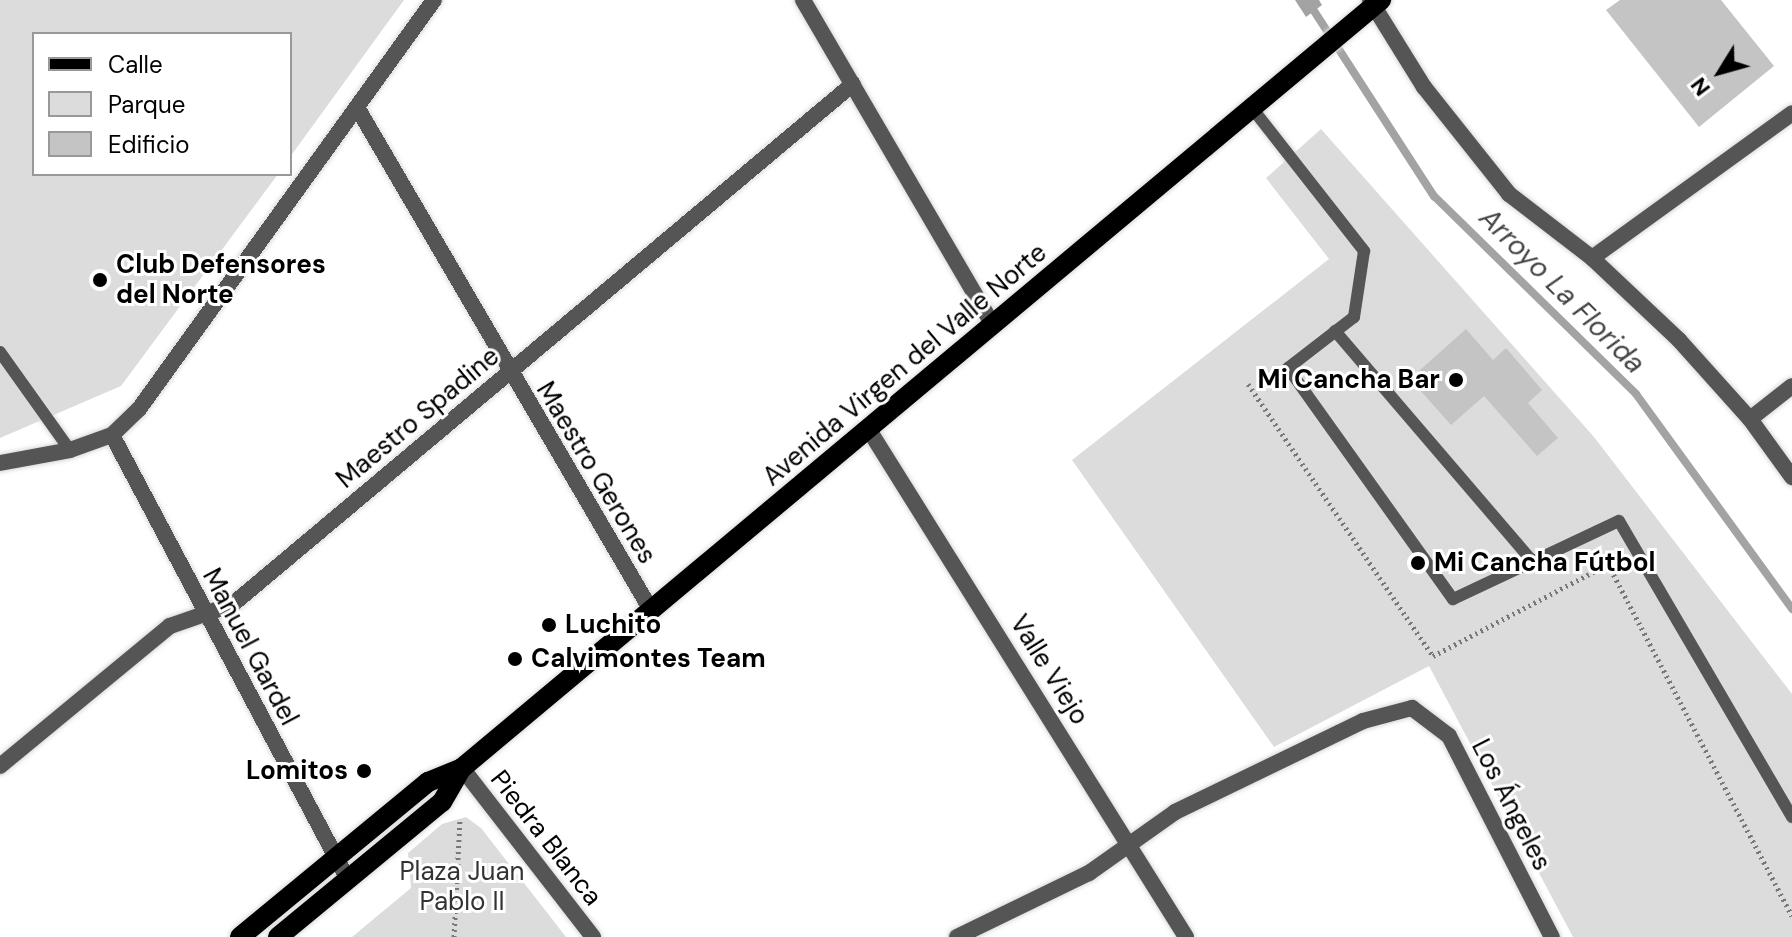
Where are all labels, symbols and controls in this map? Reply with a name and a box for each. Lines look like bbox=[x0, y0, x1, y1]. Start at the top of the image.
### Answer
legend bbox=[32, 32, 292, 176]
north arrow bbox=[1680, 32, 1760, 112]
text: Calle bbox=[108, 49, 163, 80]
text: N bbox=[1684, 72, 1717, 102]
text: Parque bbox=[108, 89, 185, 120]
text: Edificio bbox=[108, 129, 190, 160]
water label: Arroyo La Florida bbox=[1472, 201, 1652, 381]
street label: Avenida Virgen del Valle Norte bbox=[757, 237, 1053, 493]
place label: Club Defensores del Norte bbox=[116, 249, 326, 310]
marker: Club Defensores del Norte bbox=[91, 271, 109, 289]
street label: Maestro Spadine bbox=[330, 341, 506, 495]
place label: Mi Cancha Bar bbox=[1258, 364, 1440, 396]
marker: Mi Cancha Bar bbox=[1447, 371, 1465, 389]
street label: Maestro Gerones bbox=[529, 376, 663, 570]
place label: Mi Cancha Fútbol bbox=[1434, 547, 1655, 579]
marker: Mi Cancha Fútbol bbox=[1409, 554, 1427, 572]
street label: Manuel Gardel bbox=[196, 563, 304, 731]
place label: Luchito bbox=[565, 609, 661, 641]
street label: Valle Viejo bbox=[1003, 609, 1095, 731]
marker: Luchito bbox=[540, 616, 558, 634]
place label: Calvimontes Team bbox=[531, 643, 766, 675]
marker: Calvimontes Team bbox=[506, 650, 524, 668]
street label: Los Ángeles bbox=[1465, 734, 1557, 876]
place label: Lomitos bbox=[246, 755, 348, 787]
marker: Lomitos bbox=[355, 762, 373, 780]
street label: Piedra Blanca bbox=[484, 764, 608, 912]
park label: Plaza Juan Pablo II bbox=[400, 856, 524, 918]

